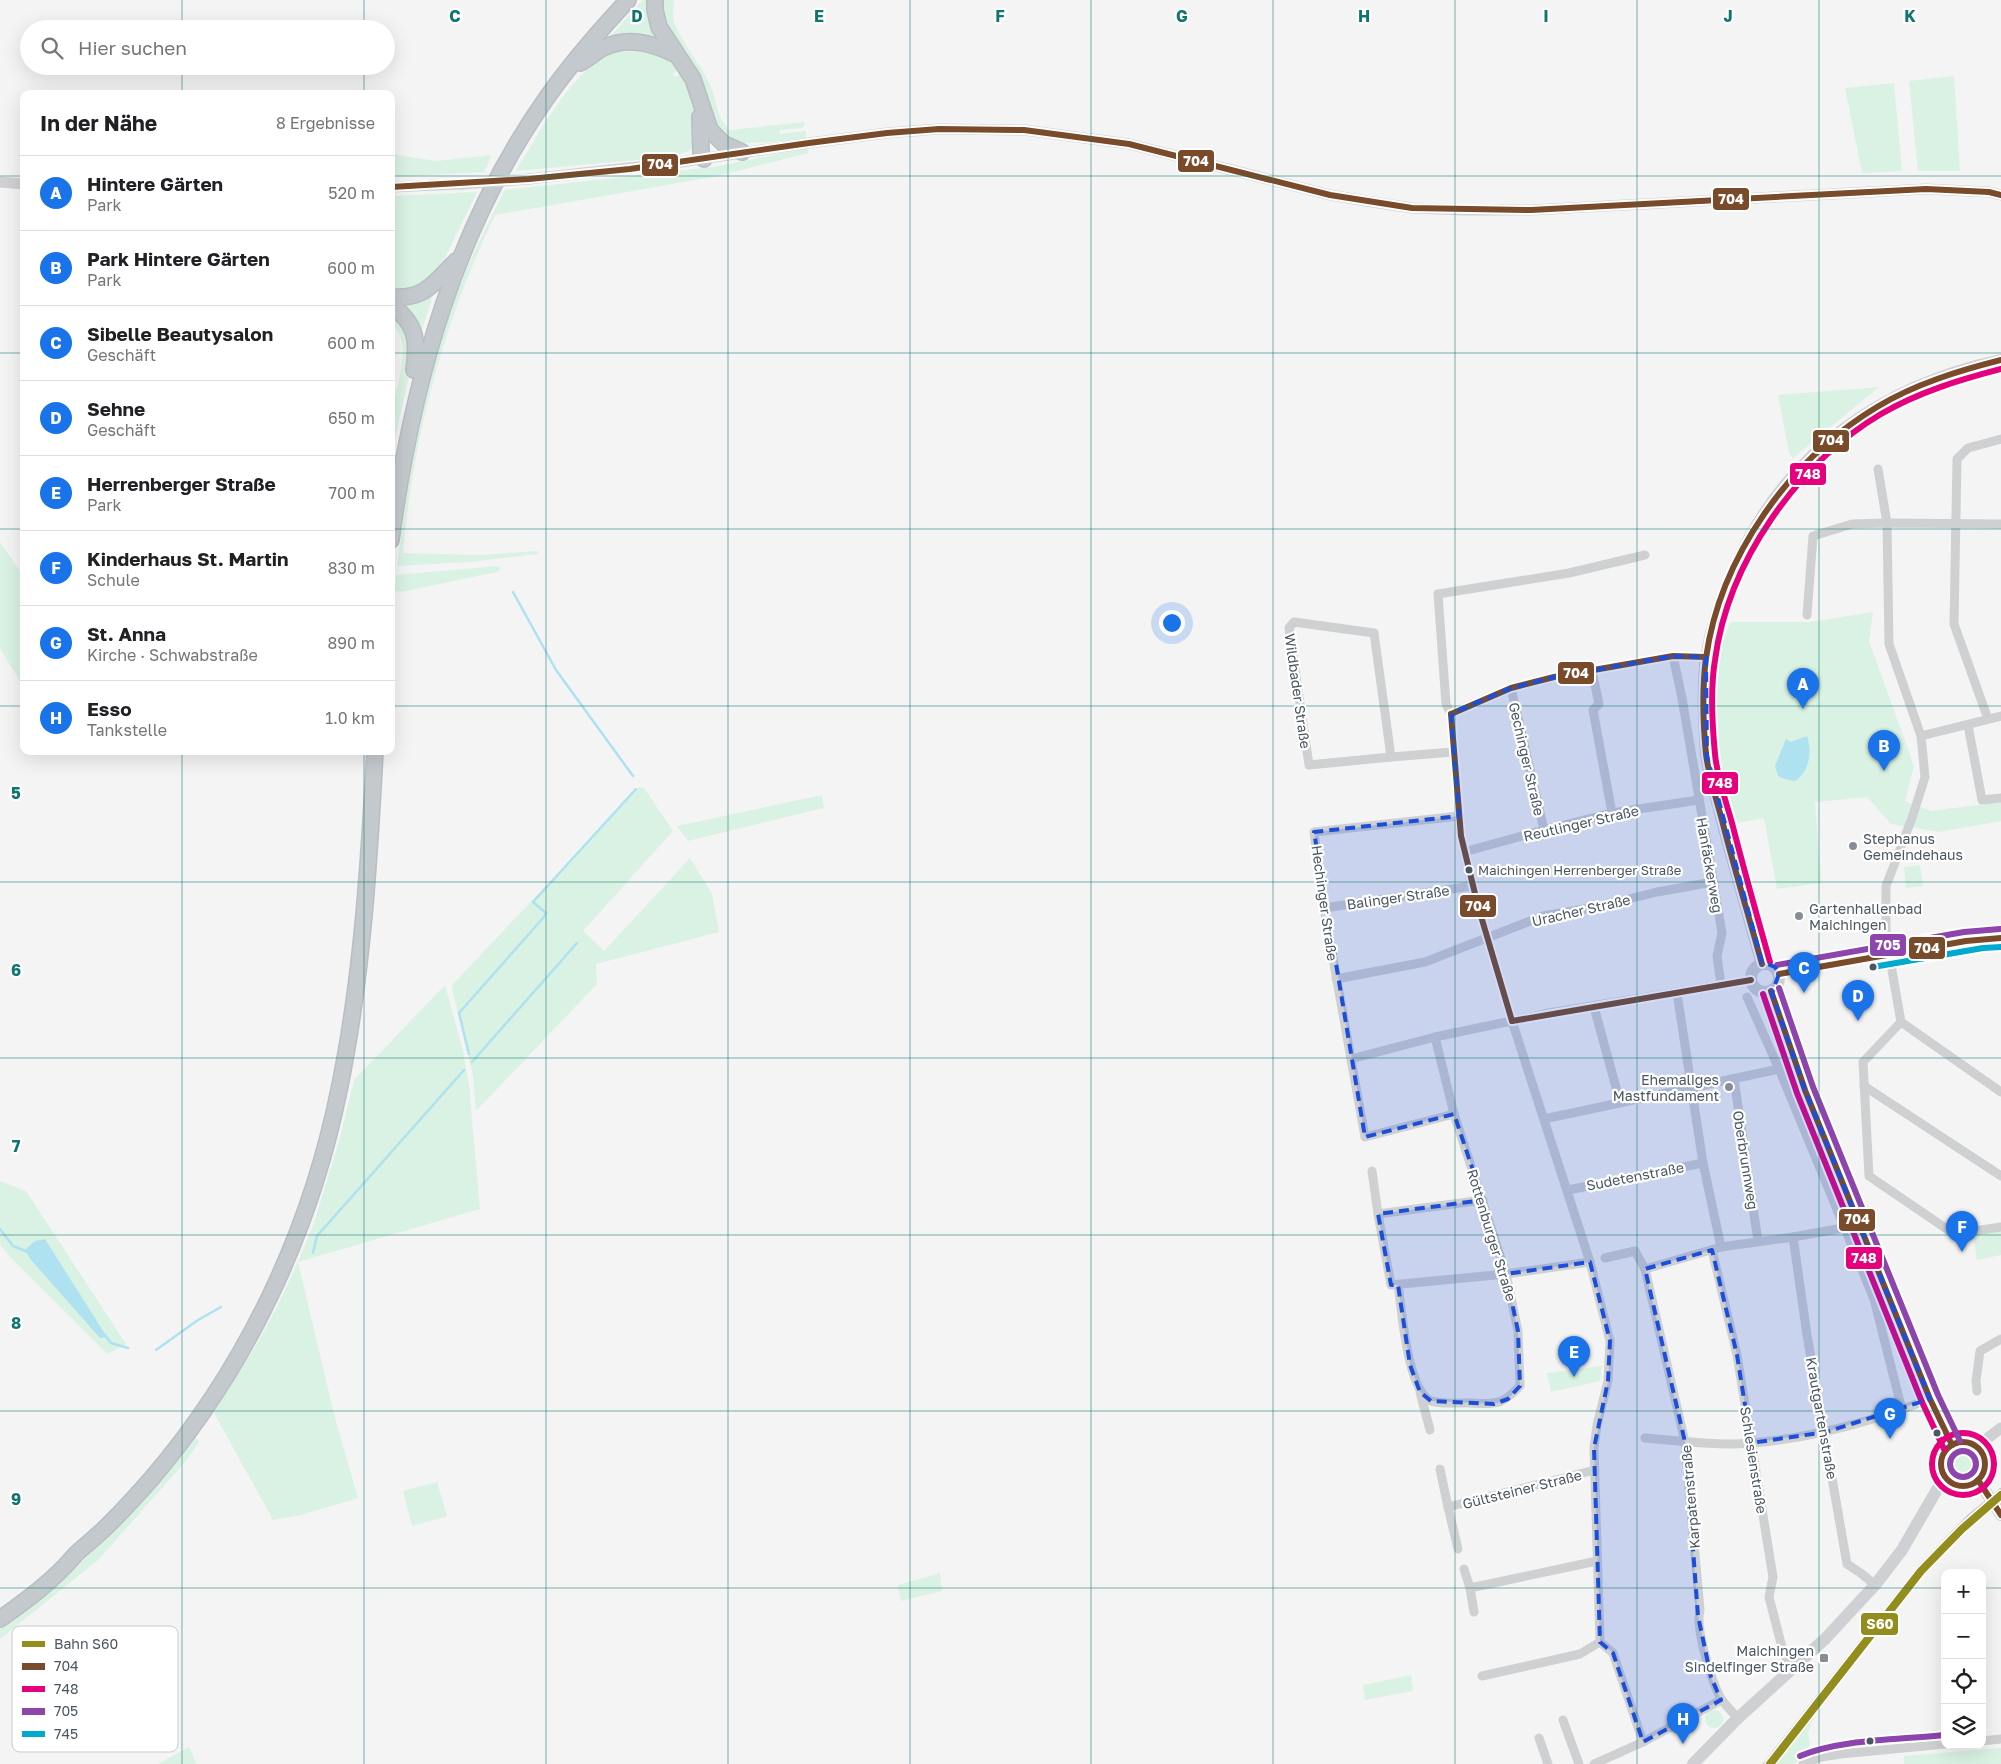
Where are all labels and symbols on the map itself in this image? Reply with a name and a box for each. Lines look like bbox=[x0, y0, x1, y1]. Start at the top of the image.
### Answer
text: C bbox=[449, 6, 461, 26]
text: D bbox=[631, 6, 643, 26]
text: E bbox=[814, 6, 824, 26]
text: F bbox=[995, 6, 1005, 26]
text: G bbox=[1176, 6, 1188, 26]
text: H bbox=[1358, 6, 1370, 26]
text: I bbox=[1543, 6, 1549, 26]
text: J bbox=[1723, 6, 1733, 26]
text: K bbox=[1904, 6, 1916, 26]
line badge: 704 bbox=[1177, 149, 1215, 173]
text: 704 bbox=[1183, 152, 1209, 169]
line badge: 704 bbox=[641, 153, 679, 177]
text: 704 bbox=[647, 155, 673, 172]
line badge: 704 bbox=[1712, 187, 1750, 211]
text: 704 bbox=[1718, 190, 1744, 207]
line badge: 704 bbox=[1812, 429, 1850, 453]
text: 704 bbox=[1818, 431, 1844, 448]
line badge: 748 bbox=[1789, 462, 1827, 486]
text: 748 bbox=[1795, 465, 1821, 482]
your location bbox=[1159, 610, 1185, 636]
street label: Wildbader Straße bbox=[1282, 632, 1314, 750]
line badge: 704 bbox=[1557, 661, 1595, 685]
text: 704 bbox=[1563, 664, 1589, 681]
pin: A bbox=[1787, 668, 1819, 709]
street label: Gechinger Straße bbox=[1506, 701, 1548, 817]
pin: B bbox=[1868, 730, 1900, 771]
line badge: 748 bbox=[1701, 771, 1739, 795]
text: 748 bbox=[1707, 774, 1733, 791]
text: 5 bbox=[11, 783, 21, 803]
street label: Reutlinger Straße bbox=[1522, 801, 1640, 845]
street label: Hanfäckerweg bbox=[1693, 816, 1727, 914]
place label: Stephanus Gemeindehaus bbox=[1863, 830, 1963, 863]
marker: Stephanus Gemeindehaus bbox=[1847, 840, 1859, 852]
street label: Hechinger Straße bbox=[1308, 844, 1342, 962]
place label: Maichingen Herrenberger Straße bbox=[1478, 862, 1681, 878]
marker: Maichingen Herrenberger Straße bbox=[1464, 865, 1474, 875]
street label: Balinger Straße bbox=[1346, 881, 1450, 913]
street label: Uracher Straße bbox=[1530, 890, 1632, 930]
line badge: 704 bbox=[1459, 894, 1497, 918]
text: 704 bbox=[1465, 897, 1491, 914]
place label: Gartenhallenbad Maichingen bbox=[1809, 900, 1922, 933]
marker: Gartenhallenbad Maichingen bbox=[1793, 910, 1805, 922]
line badge: 705 bbox=[1869, 933, 1907, 957]
text: 705 bbox=[1875, 936, 1901, 953]
line badge: 704 bbox=[1908, 936, 1946, 960]
text: 704 bbox=[1914, 939, 1940, 956]
pin: C bbox=[1788, 952, 1820, 993]
text: 6 bbox=[11, 960, 21, 980]
unlabelled marker bbox=[1868, 962, 1878, 972]
pin: D bbox=[1842, 980, 1874, 1021]
place label: Ehemaliges Mastfundament bbox=[1613, 1071, 1719, 1104]
marker: Ehemaliges Mastfundament bbox=[1723, 1081, 1735, 1093]
street label: Oberbrunnweg bbox=[1730, 1109, 1762, 1211]
text: 7 bbox=[12, 1136, 21, 1156]
street label: Sudetenstraße bbox=[1585, 1158, 1685, 1194]
street label: Rottenburger Straße bbox=[1464, 1167, 1520, 1303]
line badge: 704 bbox=[1838, 1208, 1876, 1232]
text: 704 bbox=[1844, 1210, 1870, 1227]
pin: F bbox=[1946, 1211, 1978, 1252]
line badge: 748 bbox=[1845, 1246, 1883, 1270]
text: 748 bbox=[1851, 1249, 1877, 1266]
text: 8 bbox=[11, 1313, 21, 1333]
pin: E bbox=[1558, 1336, 1590, 1377]
street label: Krautgartenstraße bbox=[1803, 1355, 1841, 1481]
pin: G bbox=[1874, 1398, 1906, 1439]
street label: Schlesienstraße bbox=[1737, 1405, 1771, 1515]
unlabelled marker bbox=[1932, 1428, 1942, 1438]
street label: Karpatenstraße bbox=[1677, 1444, 1703, 1550]
street label: Gültsteiner Straße bbox=[1461, 1466, 1583, 1512]
text: 9 bbox=[11, 1489, 21, 1509]
line badge: S60 bbox=[1860, 1612, 1899, 1636]
text: S60 bbox=[1866, 1615, 1894, 1632]
legend bbox=[12, 1626, 178, 1752]
text: Bahn S60 bbox=[54, 1635, 118, 1652]
place label: Maichingen Sindelfinger Straße bbox=[1685, 1642, 1814, 1675]
marker: Maichingen Sindelfinger Straße bbox=[1818, 1652, 1830, 1664]
text: 704 bbox=[54, 1657, 79, 1674]
text: 748 bbox=[54, 1680, 79, 1697]
text: 705 bbox=[54, 1702, 78, 1719]
pin: H bbox=[1667, 1703, 1699, 1744]
text: 745 bbox=[54, 1725, 78, 1742]
unlabelled marker bbox=[1865, 1736, 1875, 1746]

